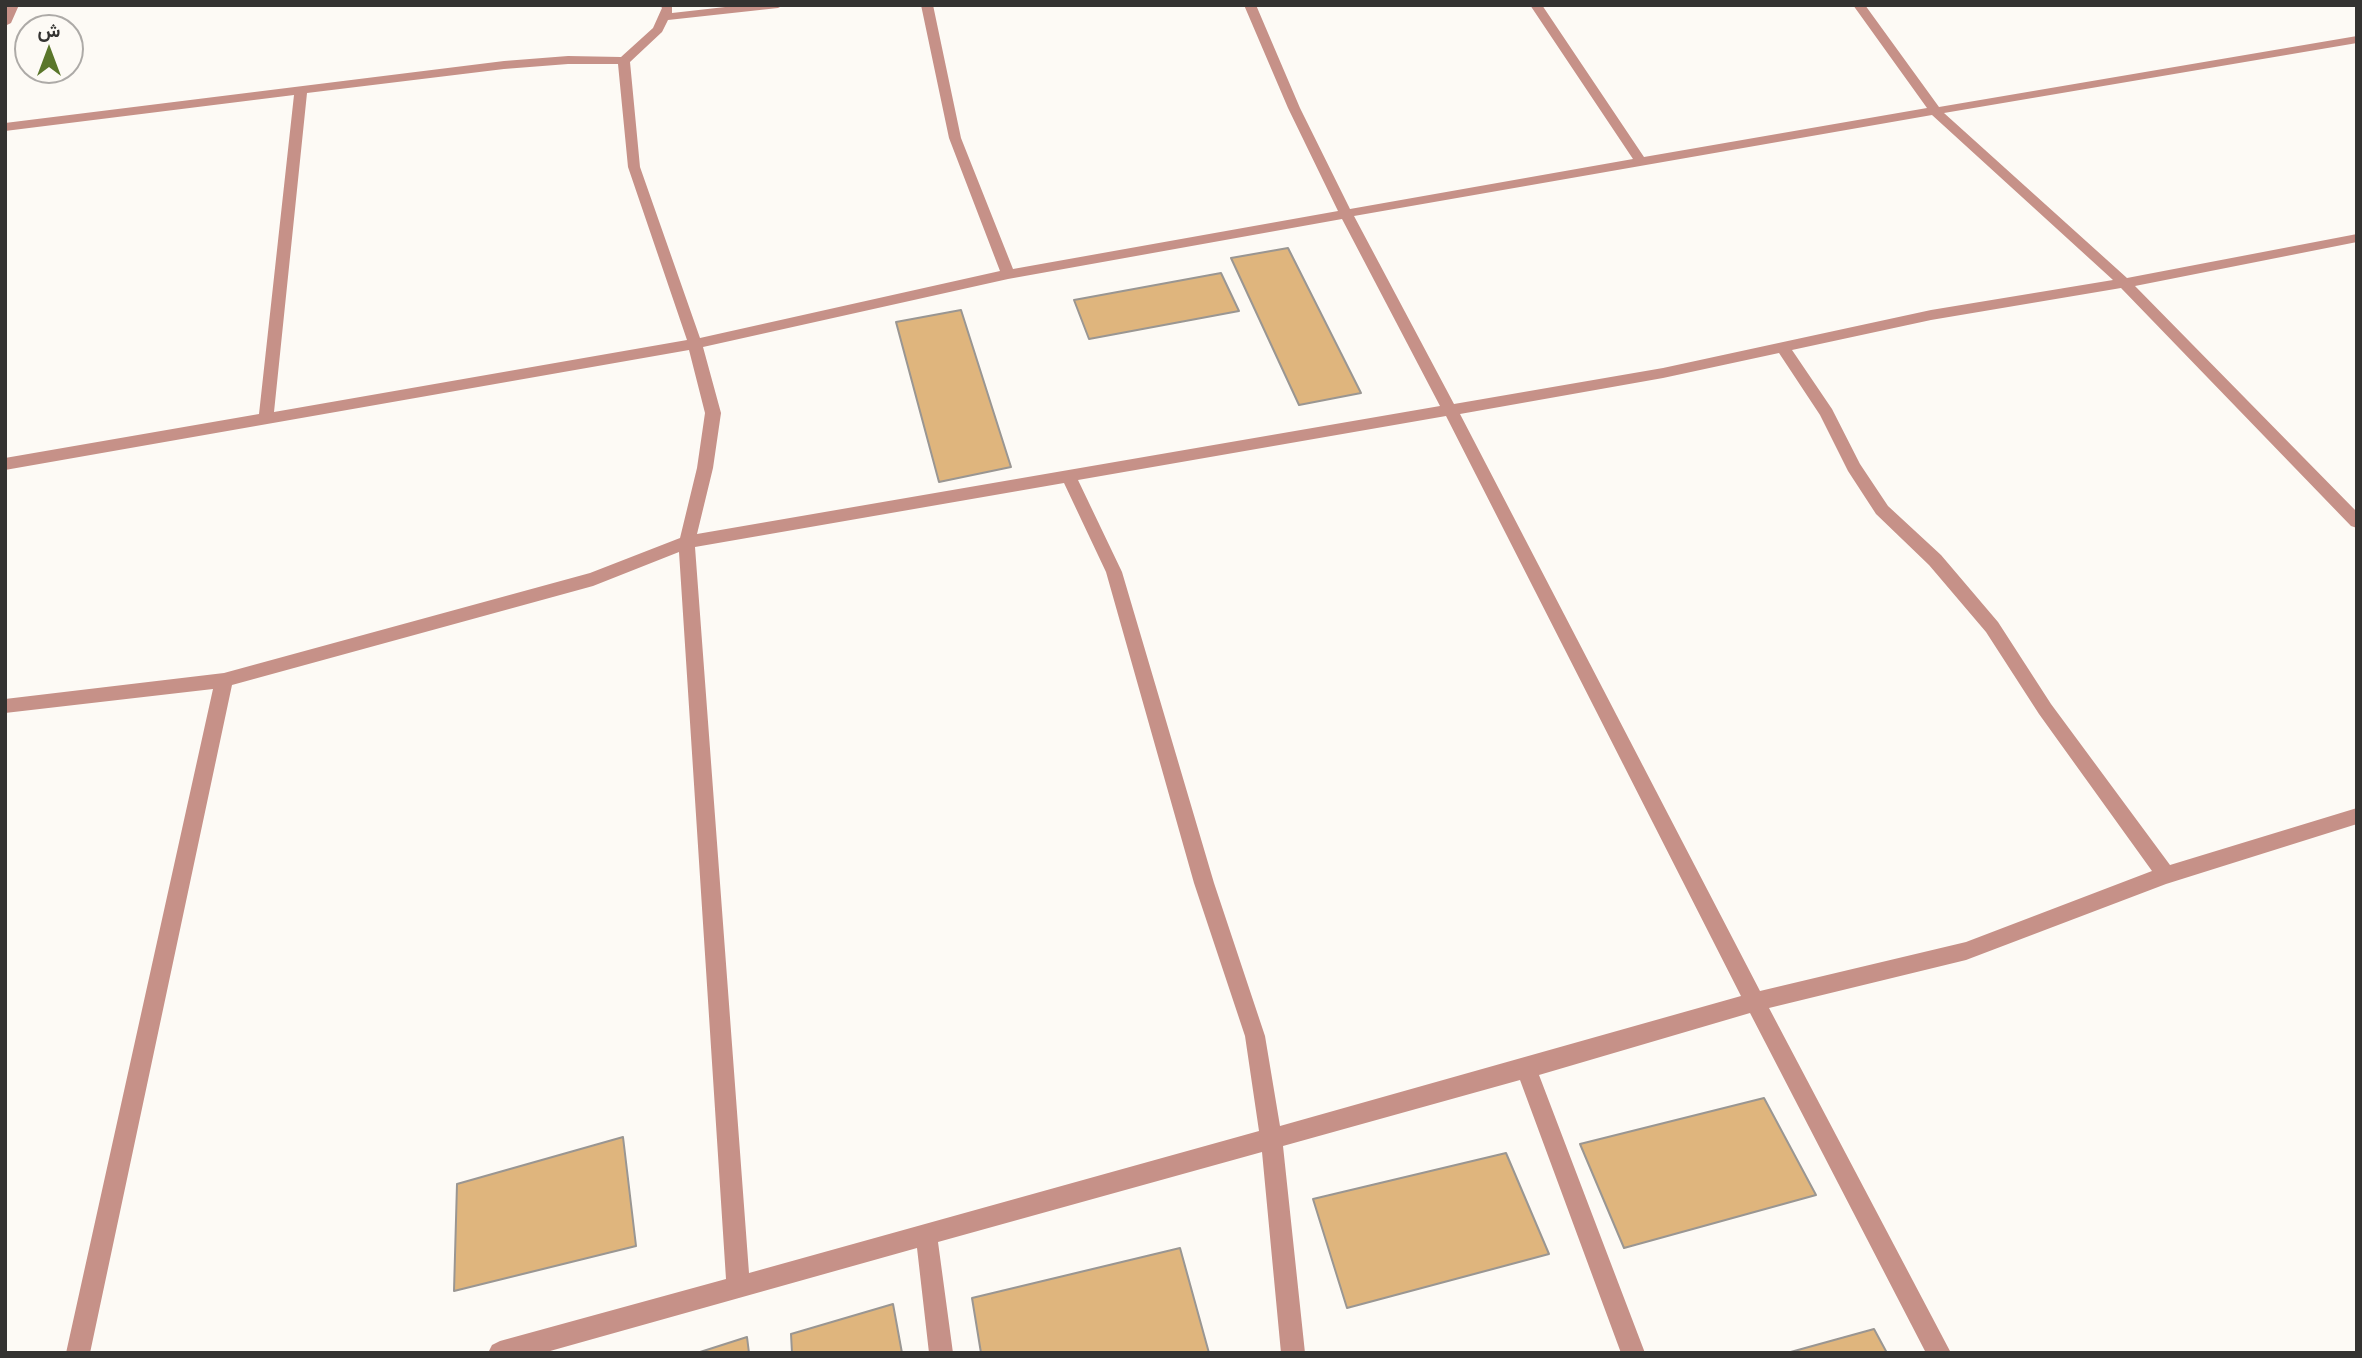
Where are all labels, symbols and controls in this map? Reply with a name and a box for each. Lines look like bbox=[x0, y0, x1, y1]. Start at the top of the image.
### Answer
north arrow bbox=[14, 14, 84, 84]
text: ش bbox=[38, 18, 60, 41]

